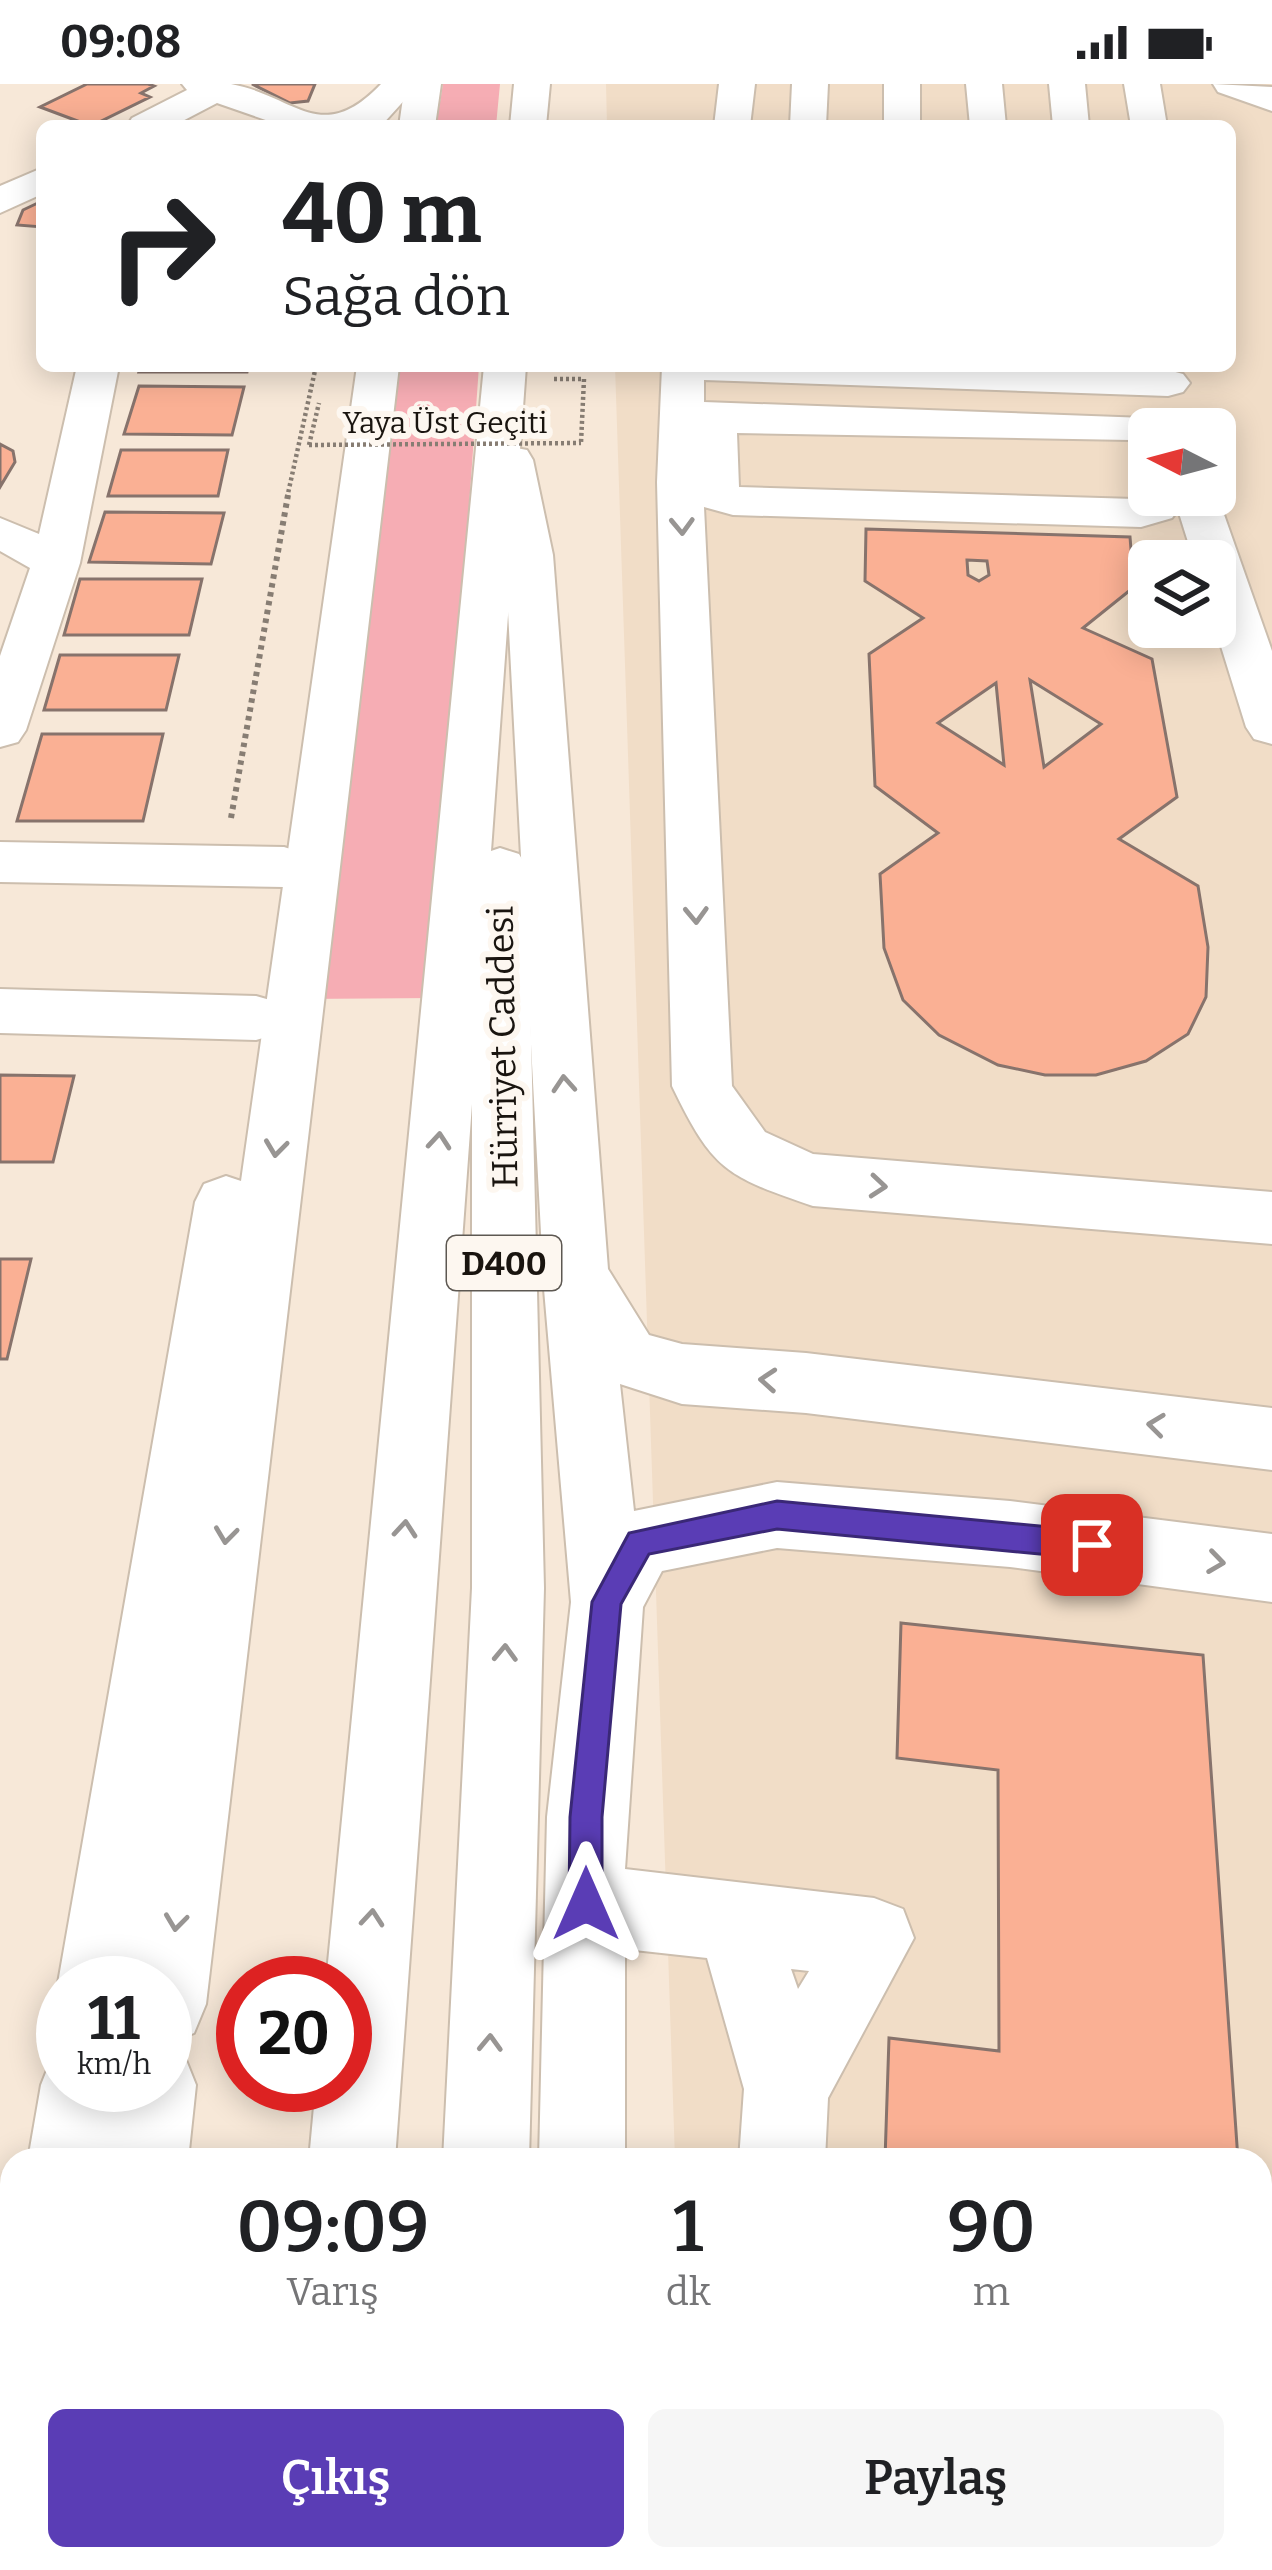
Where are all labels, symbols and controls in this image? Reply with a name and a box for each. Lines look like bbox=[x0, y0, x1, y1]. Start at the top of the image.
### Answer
text: 09:08 bbox=[60, 15, 181, 69]
text: 40 m bbox=[282, 163, 482, 264]
icon: right bbox=[84, 168, 240, 324]
text: Sağa dön bbox=[282, 265, 510, 329]
street label: Yaya Üst Geçiti bbox=[343, 405, 548, 441]
north arrow bbox=[1128, 408, 1236, 516]
map controls bbox=[1128, 408, 1236, 648]
one-way arrow bbox=[668, 517, 694, 536]
button: layers bbox=[1128, 540, 1236, 648]
street label: Hürriyet Caddesi bbox=[479, 905, 527, 1189]
one-way arrow bbox=[683, 906, 709, 925]
one-way arrow bbox=[551, 1074, 577, 1093]
one-way arrow bbox=[425, 1131, 451, 1150]
one-way arrow bbox=[264, 1139, 290, 1158]
one-way arrow bbox=[869, 1172, 888, 1198]
road number: D400 bbox=[447, 1236, 561, 1290]
one-way arrow bbox=[758, 1368, 777, 1394]
one-way arrow bbox=[1146, 1413, 1165, 1438]
pin bbox=[1041, 1494, 1143, 1596]
icon: arrive bbox=[1059, 1512, 1125, 1578]
one-way arrow bbox=[392, 1519, 418, 1538]
one-way arrow bbox=[214, 1525, 240, 1545]
one-way arrow bbox=[1206, 1549, 1226, 1575]
one-way arrow bbox=[492, 1643, 518, 1662]
position arrow bbox=[523, 1841, 649, 1967]
one-way arrow bbox=[359, 1908, 384, 1927]
one-way arrow bbox=[163, 1912, 189, 1932]
speed limit sign: 20 bbox=[216, 1956, 372, 2112]
text: 11 bbox=[88, 1983, 140, 2055]
one-way arrow bbox=[477, 2033, 503, 2052]
text: km/h bbox=[77, 2046, 151, 2082]
text: 09:09 bbox=[236, 2184, 429, 2270]
text: 1 bbox=[673, 2184, 704, 2270]
text: 90 bbox=[947, 2184, 1036, 2270]
text: Varış bbox=[287, 2269, 379, 2315]
text: dk bbox=[666, 2269, 711, 2315]
text: m bbox=[973, 2269, 1010, 2315]
button: Çıkış bbox=[48, 2409, 624, 2547]
button: Paylaş bbox=[648, 2409, 1224, 2547]

